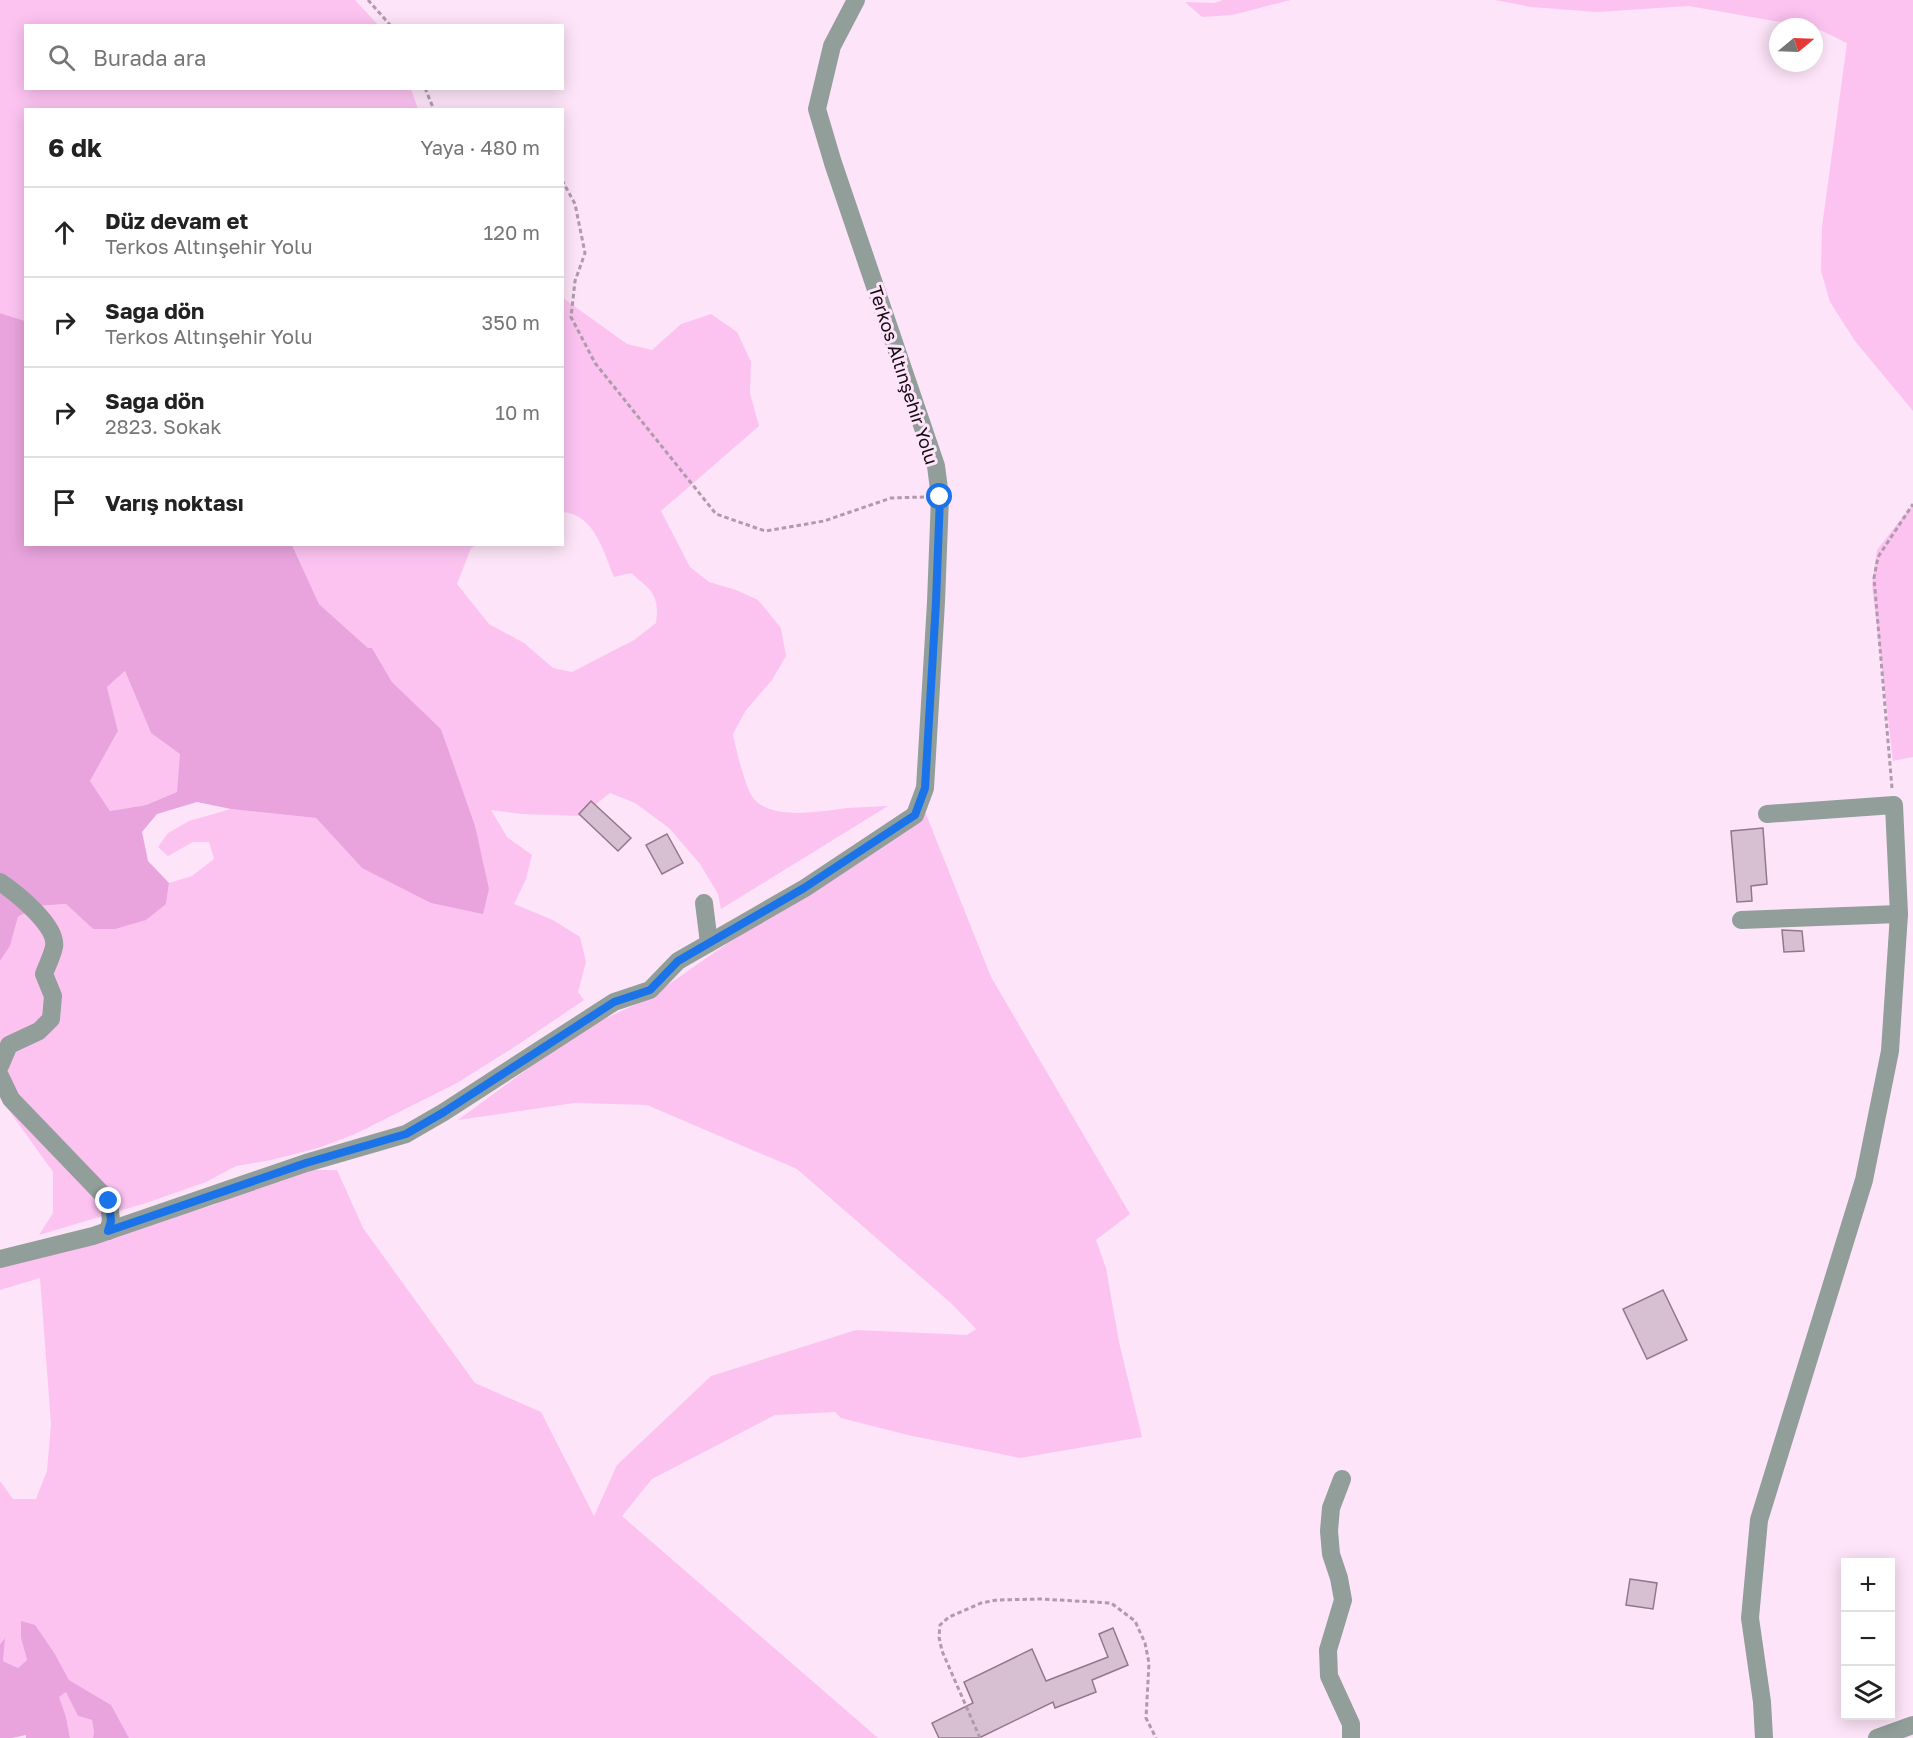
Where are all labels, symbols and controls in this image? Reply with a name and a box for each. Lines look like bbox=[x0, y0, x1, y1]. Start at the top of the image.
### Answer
north arrow bbox=[1769, 18, 1823, 72]
search box bbox=[24, 24, 564, 90]
icon: search bbox=[45, 41, 78, 74]
text: Burada ara bbox=[93, 44, 207, 71]
text: 6 dk bbox=[48, 132, 102, 163]
text: Yaya · 480 m bbox=[421, 135, 540, 159]
text: Düz devam et bbox=[105, 207, 248, 234]
icon: ahead bbox=[48, 216, 81, 249]
text: 120 m bbox=[484, 220, 540, 244]
text: Terkos Altınşehir Yolu bbox=[105, 234, 313, 258]
street label: Terkos Altınşehir Yolu bbox=[865, 283, 943, 467]
text: Sağa dön bbox=[105, 297, 204, 324]
icon: right bbox=[48, 306, 81, 339]
text: 350 m bbox=[482, 310, 540, 334]
text: Terkos Altınşehir Yolu bbox=[105, 324, 313, 348]
text: Sağa dön bbox=[105, 387, 204, 414]
icon: right bbox=[48, 396, 81, 429]
text: 10 m bbox=[495, 400, 540, 424]
text: 2823. Sokak bbox=[105, 414, 222, 438]
route start bbox=[926, 483, 952, 509]
icon: arrive bbox=[48, 486, 81, 519]
text: Varış noktası bbox=[105, 489, 244, 516]
route end bbox=[95, 1187, 121, 1213]
map controls bbox=[1841, 1558, 1895, 1720]
button: + bbox=[1841, 1558, 1895, 1612]
button: − bbox=[1841, 1612, 1895, 1666]
button: layers bbox=[1841, 1666, 1895, 1720]

